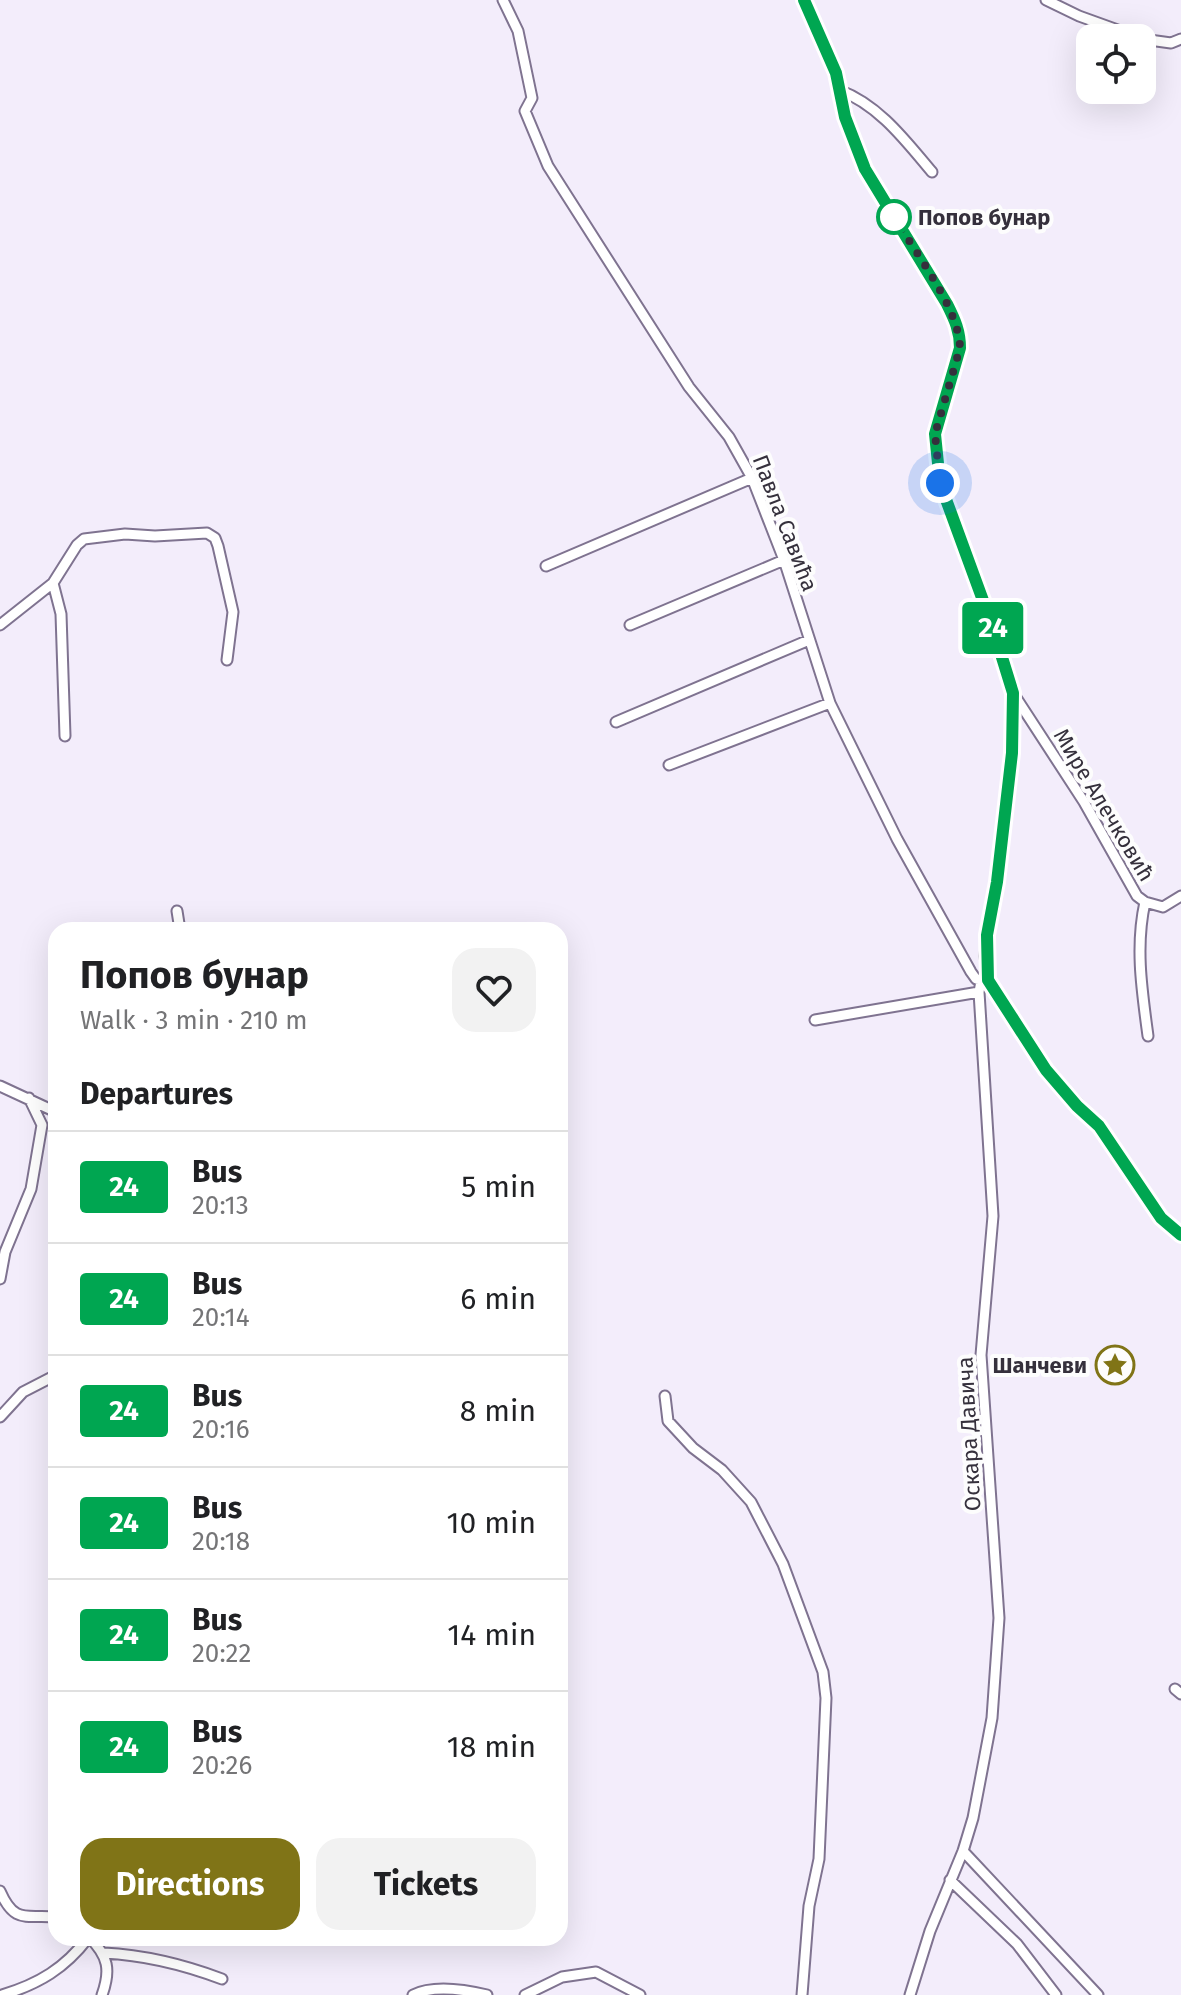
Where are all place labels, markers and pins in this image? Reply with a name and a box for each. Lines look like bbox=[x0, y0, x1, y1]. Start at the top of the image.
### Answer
marker: Попов бунар bbox=[877, 200, 911, 234]
place label: Попов бунар bbox=[918, 204, 1051, 231]
place icon: Шанчеви bbox=[1094, 1344, 1136, 1386]
place label: Шанчеви bbox=[993, 1352, 1087, 1379]

